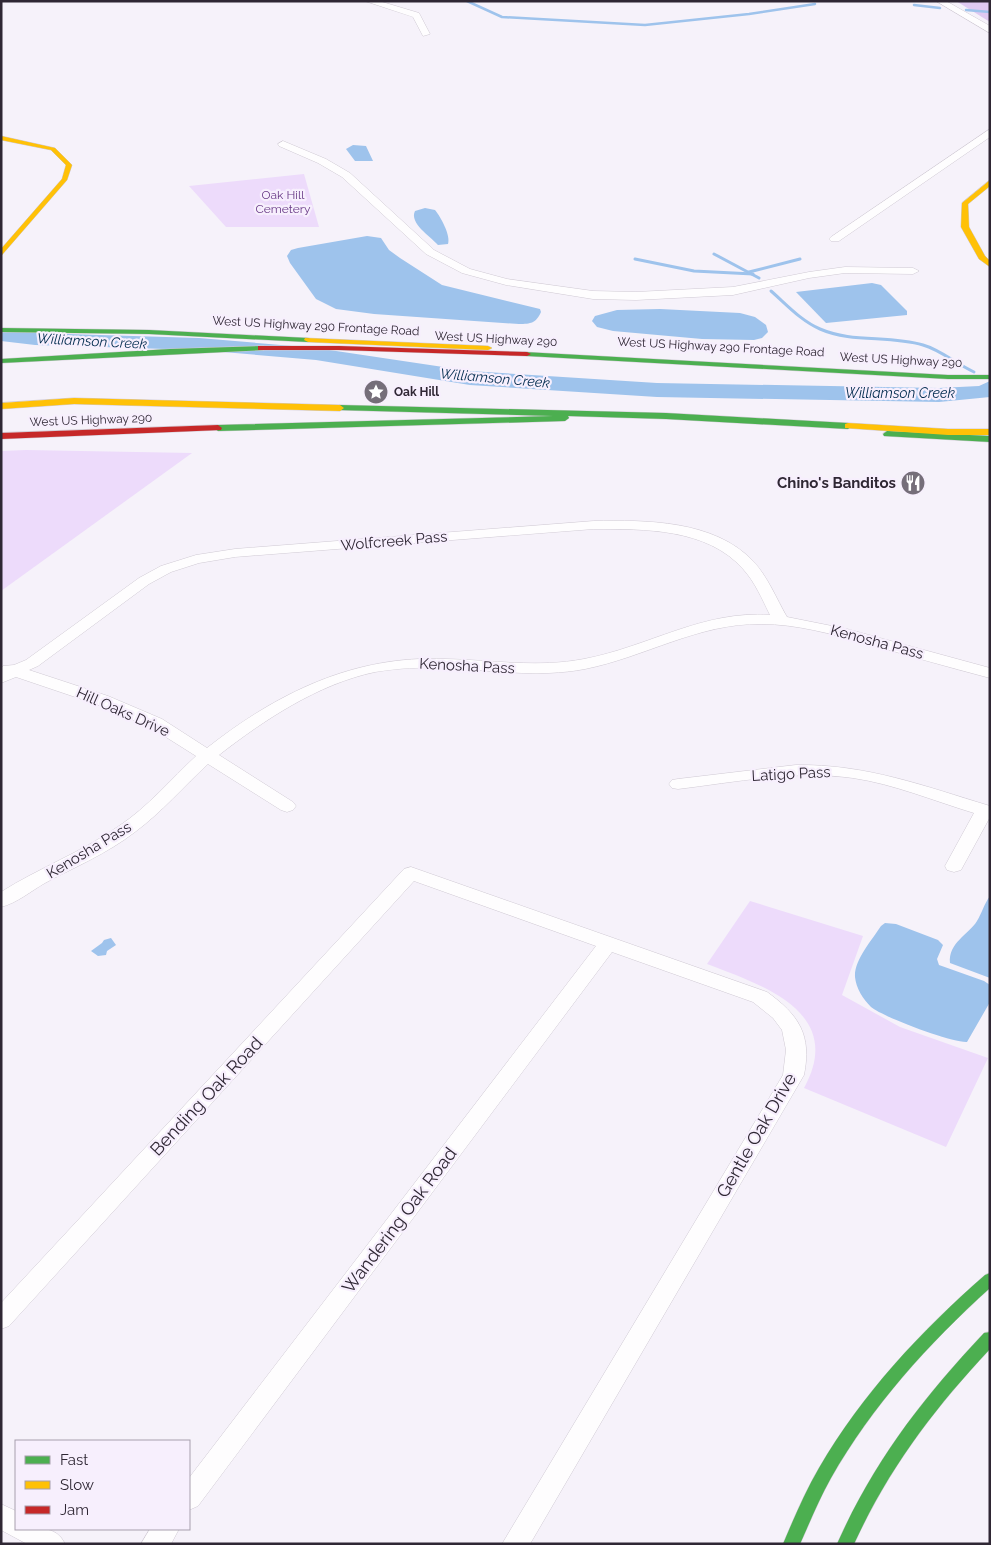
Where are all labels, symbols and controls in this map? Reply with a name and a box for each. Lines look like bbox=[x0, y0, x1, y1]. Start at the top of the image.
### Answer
park label: Oak Hill Cemetery bbox=[256, 188, 311, 216]
street label: West US Highway 290 Frontage Road bbox=[212, 314, 420, 338]
street label: West US Highway 290 bbox=[434, 329, 558, 349]
water label: Williamson Creek bbox=[37, 330, 148, 352]
street label: West US Highway 290 Frontage Road bbox=[617, 335, 825, 359]
street label: West US Highway 290 bbox=[839, 350, 963, 370]
water label: Williamson Creek bbox=[439, 365, 551, 391]
place icon: Oak Hill bbox=[363, 379, 389, 405]
place label: Oak Hill bbox=[394, 385, 439, 399]
water label: Williamson Creek bbox=[845, 385, 956, 401]
street label: West US Highway 290 bbox=[29, 411, 153, 429]
restaurant icon: Chino's Banditos bbox=[900, 470, 926, 496]
place label: Chino's Banditos bbox=[777, 474, 896, 492]
street label: Wolfcreek Pass bbox=[340, 527, 448, 555]
street label: Kenosha Pass bbox=[829, 621, 925, 663]
street label: Kenosha Pass bbox=[419, 655, 515, 677]
street label: Hill Oaks Drive bbox=[74, 683, 173, 741]
street label: Latigo Pass bbox=[751, 763, 831, 785]
street label: Kenosha Pass bbox=[43, 818, 135, 882]
street label: Bending Oak Road bbox=[145, 1032, 267, 1160]
street label: Gentle Oak Drive bbox=[712, 1069, 800, 1201]
street label: Wandering Oak Road bbox=[337, 1143, 461, 1297]
legend bbox=[15, 1440, 190, 1530]
text: Fast bbox=[60, 1451, 88, 1469]
text: Slow bbox=[60, 1476, 94, 1494]
text: Jam bbox=[60, 1501, 89, 1519]

